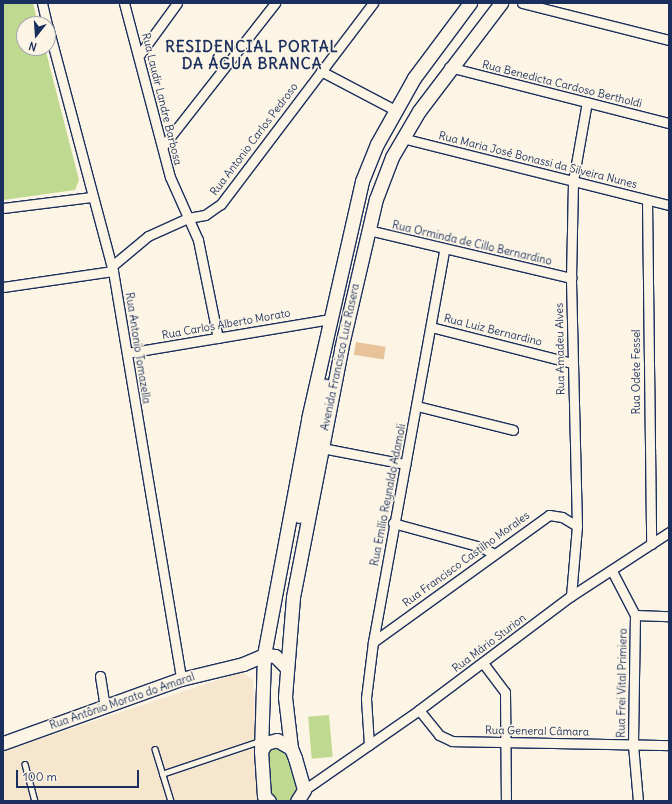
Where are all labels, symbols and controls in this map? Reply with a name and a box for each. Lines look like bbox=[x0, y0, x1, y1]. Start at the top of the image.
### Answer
north arrow bbox=[16, 16, 56, 56]
street label: Rua Laudir Landre Barbosa bbox=[139, 31, 185, 167]
district label: RESIDENCIAL PORTAL DA ÁGUA BRANCA bbox=[165, 37, 339, 72]
text: N bbox=[27, 39, 38, 54]
street label: Rua Benedicta Cardoso Bertholdi bbox=[481, 58, 643, 110]
street label: Rua Antonio Carlos Pedroso bbox=[207, 80, 301, 198]
street label: Rua Maria José Bonassi da Silveira Nunes bbox=[437, 129, 639, 191]
street label: Rua Orminda de Cillo Bernardino bbox=[391, 218, 553, 268]
street label: Avenida Francisco Luiz Rasera bbox=[318, 282, 362, 432]
street label: Rua Antonio Tomazella bbox=[123, 291, 153, 405]
street label: Rua Amadeu Alves bbox=[553, 303, 567, 395]
street label: Rua Carlos Alberto Morato bbox=[161, 306, 291, 342]
street label: Rua Luiz Bernardino bbox=[442, 311, 544, 349]
street label: Rua Odete Fessel bbox=[629, 329, 643, 415]
street label: Rua Emílio Reynaldo Adamoli bbox=[368, 423, 408, 567]
street label: Rua Francisco Castilho Morales bbox=[400, 509, 532, 609]
street label: Rua Mário Sturion bbox=[450, 611, 528, 675]
street label: Rua Frei Vital Primiero bbox=[614, 628, 630, 738]
street label: Rua Antônio Morato do Amaral bbox=[48, 670, 196, 732]
street label: Rua General Câmara bbox=[485, 723, 589, 739]
scale bar bbox=[18, 762, 141, 788]
text: 100 m bbox=[23, 769, 57, 784]

